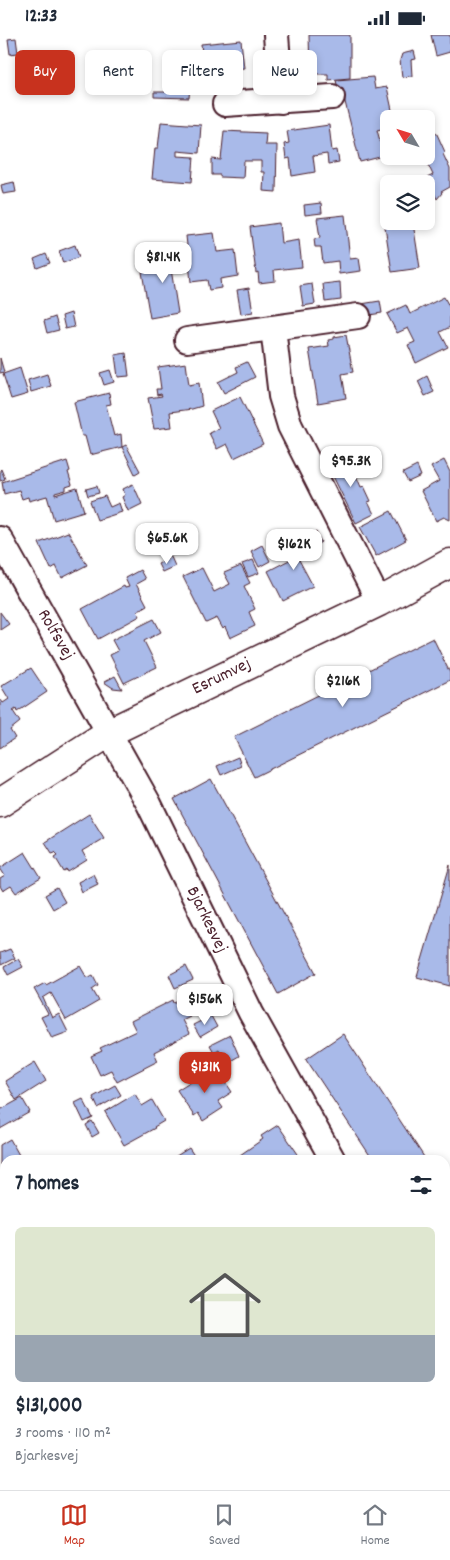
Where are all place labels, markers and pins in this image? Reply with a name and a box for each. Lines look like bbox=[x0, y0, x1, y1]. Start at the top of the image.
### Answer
pin: $81.4K bbox=[122, 241, 204, 284]
pin: $95.3K bbox=[310, 445, 392, 488]
pin: $65.6K bbox=[126, 523, 208, 565]
pin: $162K bbox=[259, 529, 329, 571]
pin: $216K bbox=[308, 665, 378, 708]
pin: $156K bbox=[170, 983, 240, 1026]
pin: $131K bbox=[170, 1051, 240, 1094]

